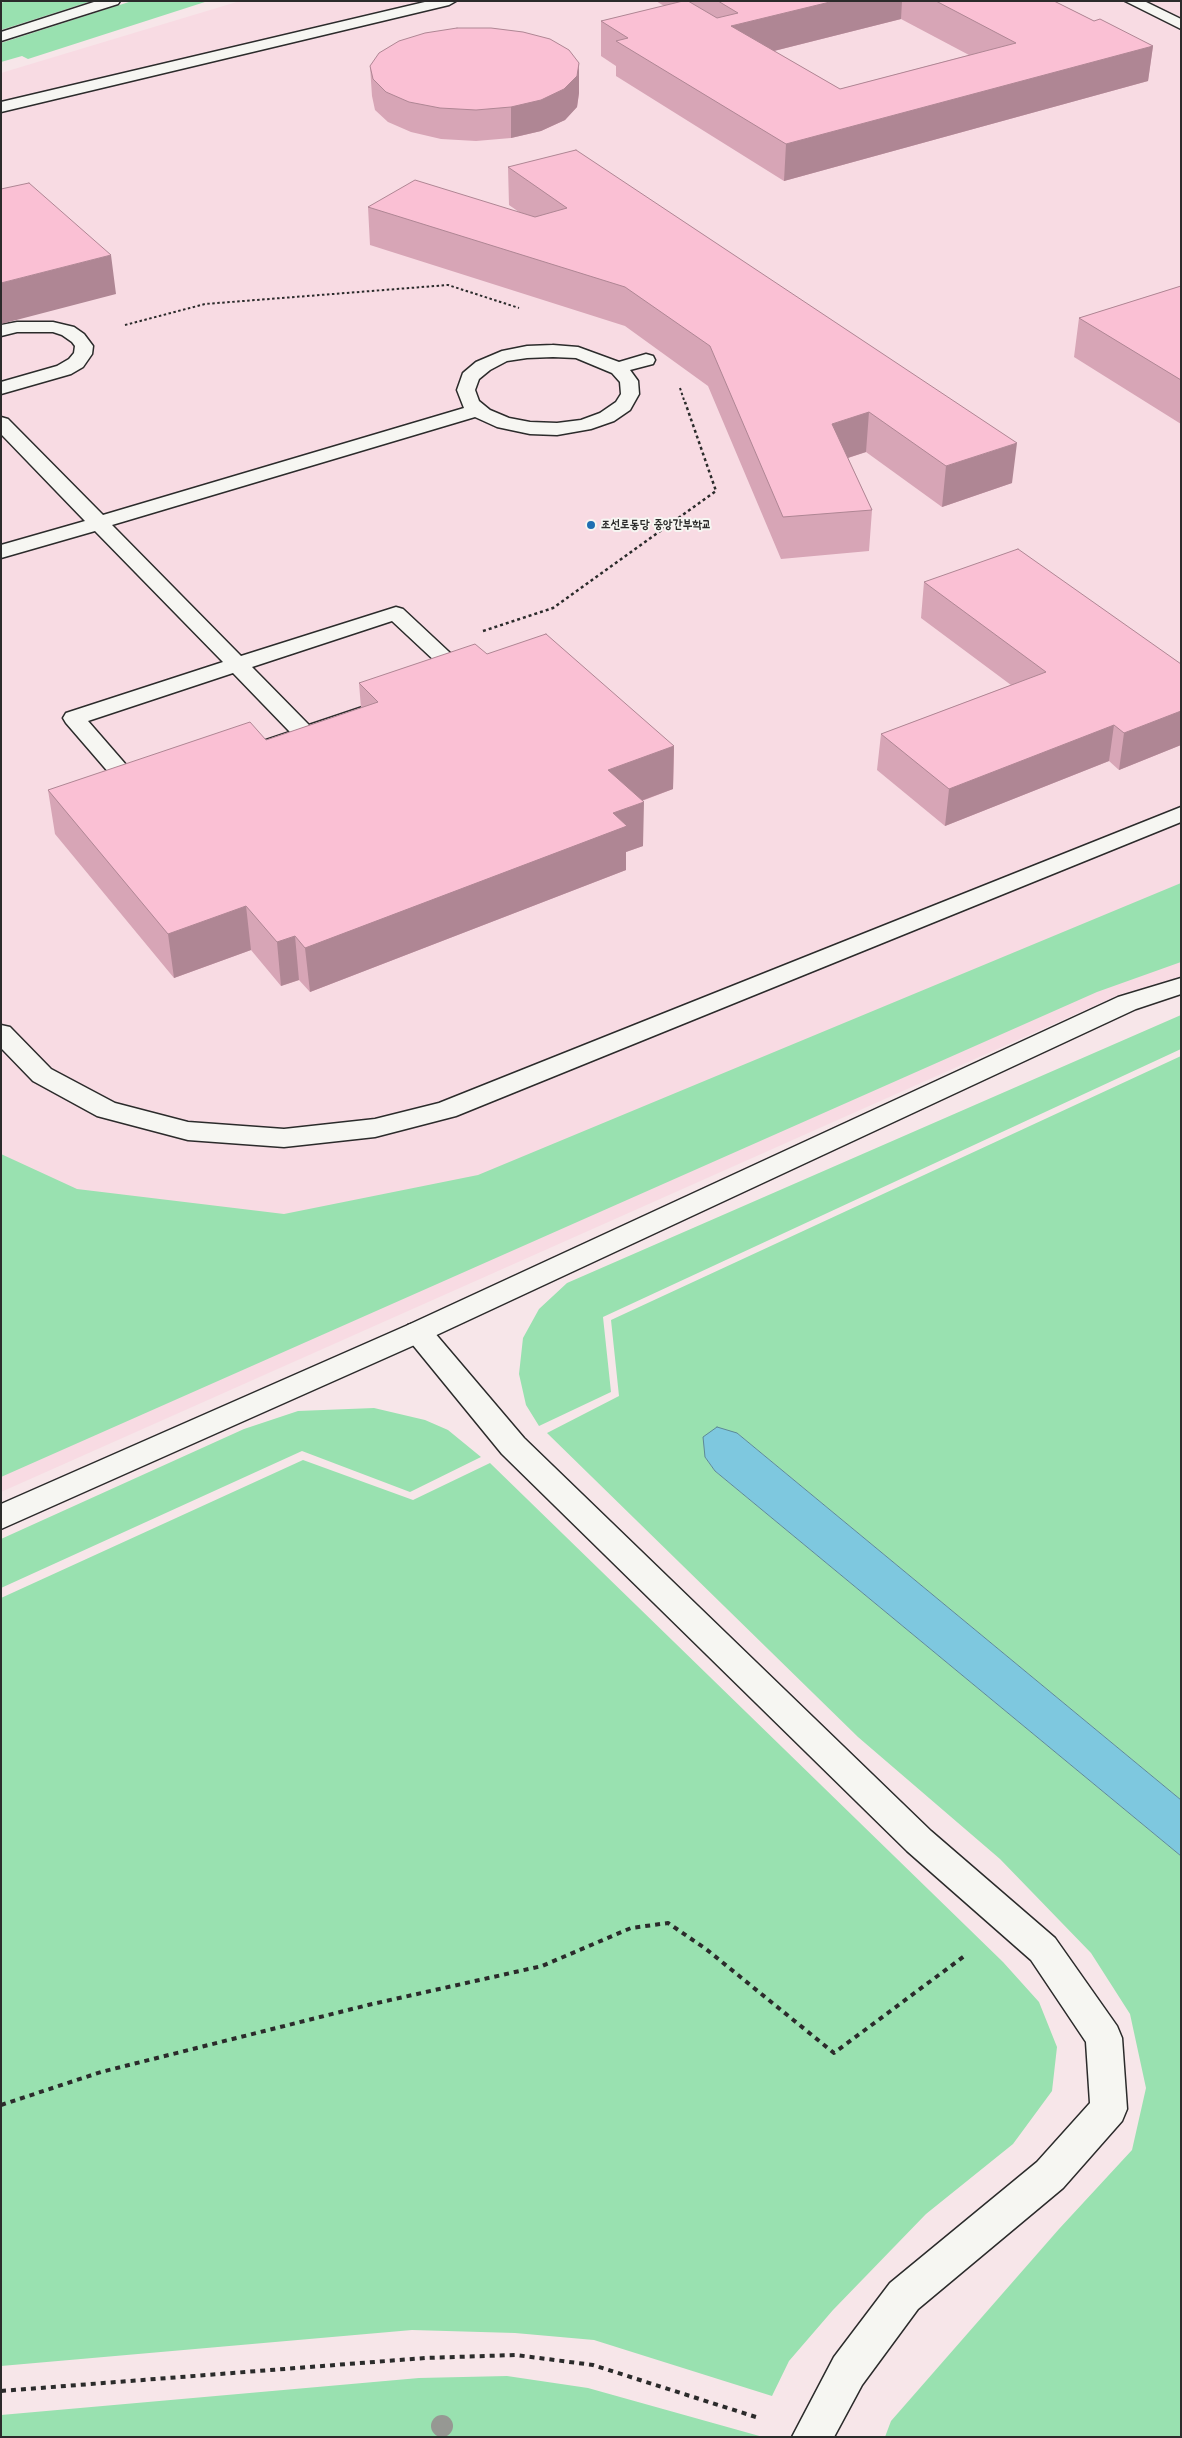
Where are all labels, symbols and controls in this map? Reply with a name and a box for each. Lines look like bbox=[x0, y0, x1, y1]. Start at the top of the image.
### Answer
place label: 조선로동당 중앙간부학교 bbox=[601, 518, 711, 532]
marker: 조선로동당 중앙간부학교 bbox=[585, 519, 597, 531]

